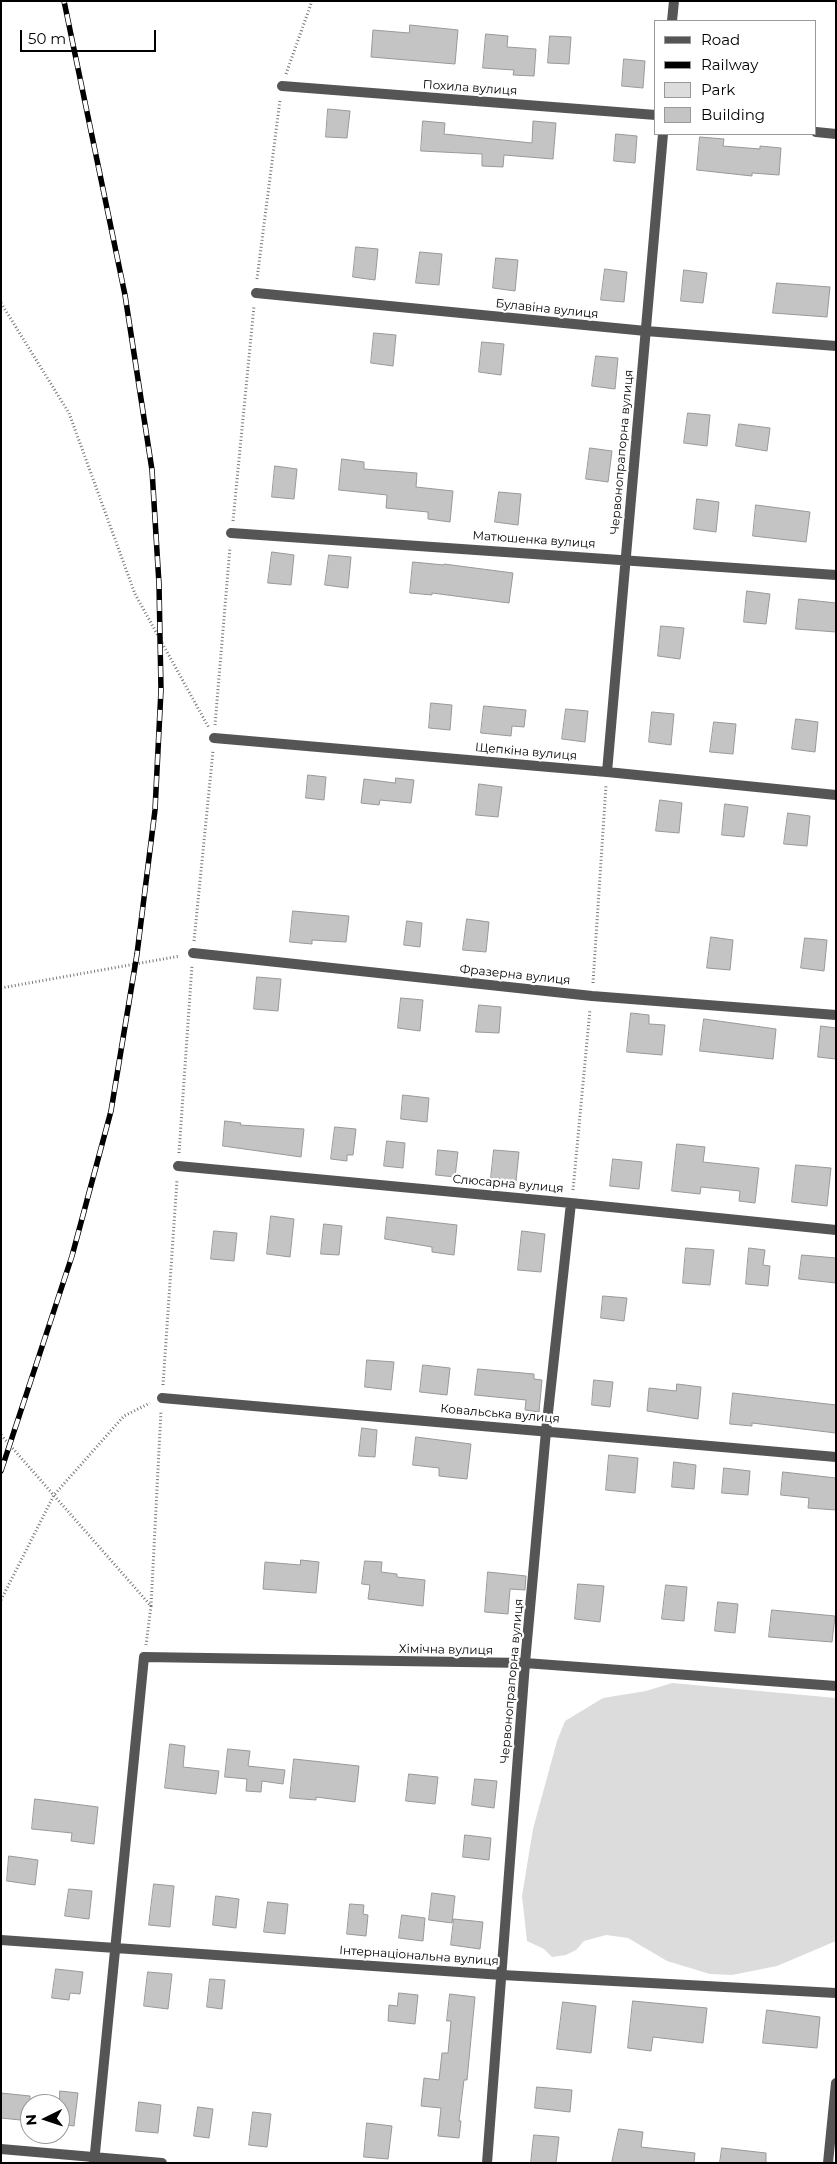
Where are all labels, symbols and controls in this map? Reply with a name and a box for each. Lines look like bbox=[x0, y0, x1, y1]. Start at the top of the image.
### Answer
scale bar bbox=[22, 20, 159, 52]
legend bbox=[654, 20, 817, 135]
text: 50 m bbox=[28, 29, 66, 48]
text: Road bbox=[701, 30, 740, 49]
text: Railway bbox=[701, 55, 758, 74]
street label: Похила вулиця bbox=[422, 78, 518, 98]
text: Park bbox=[701, 80, 735, 99]
text: Building bbox=[701, 105, 765, 124]
street label: Булавіна вулиця bbox=[495, 296, 599, 322]
street label: Червонопрапорна вулиця bbox=[608, 369, 636, 535]
street label: Матюшенка вулиця bbox=[472, 529, 596, 551]
street label: Щепкіна вулиця bbox=[474, 740, 578, 764]
street label: Фразерна вулиця bbox=[459, 962, 571, 988]
street label: Слюсарна вулиця bbox=[452, 1172, 564, 1196]
street label: Ковальська вулиця bbox=[440, 1402, 560, 1426]
street label: Червонопрапорна вулиця bbox=[498, 1598, 526, 1764]
street label: Хімічна вулиця bbox=[399, 1642, 493, 1658]
street label: Інтернаціональна вулиця bbox=[339, 1943, 499, 1969]
north arrow bbox=[20, 2094, 70, 2144]
text: N bbox=[22, 2114, 40, 2126]

